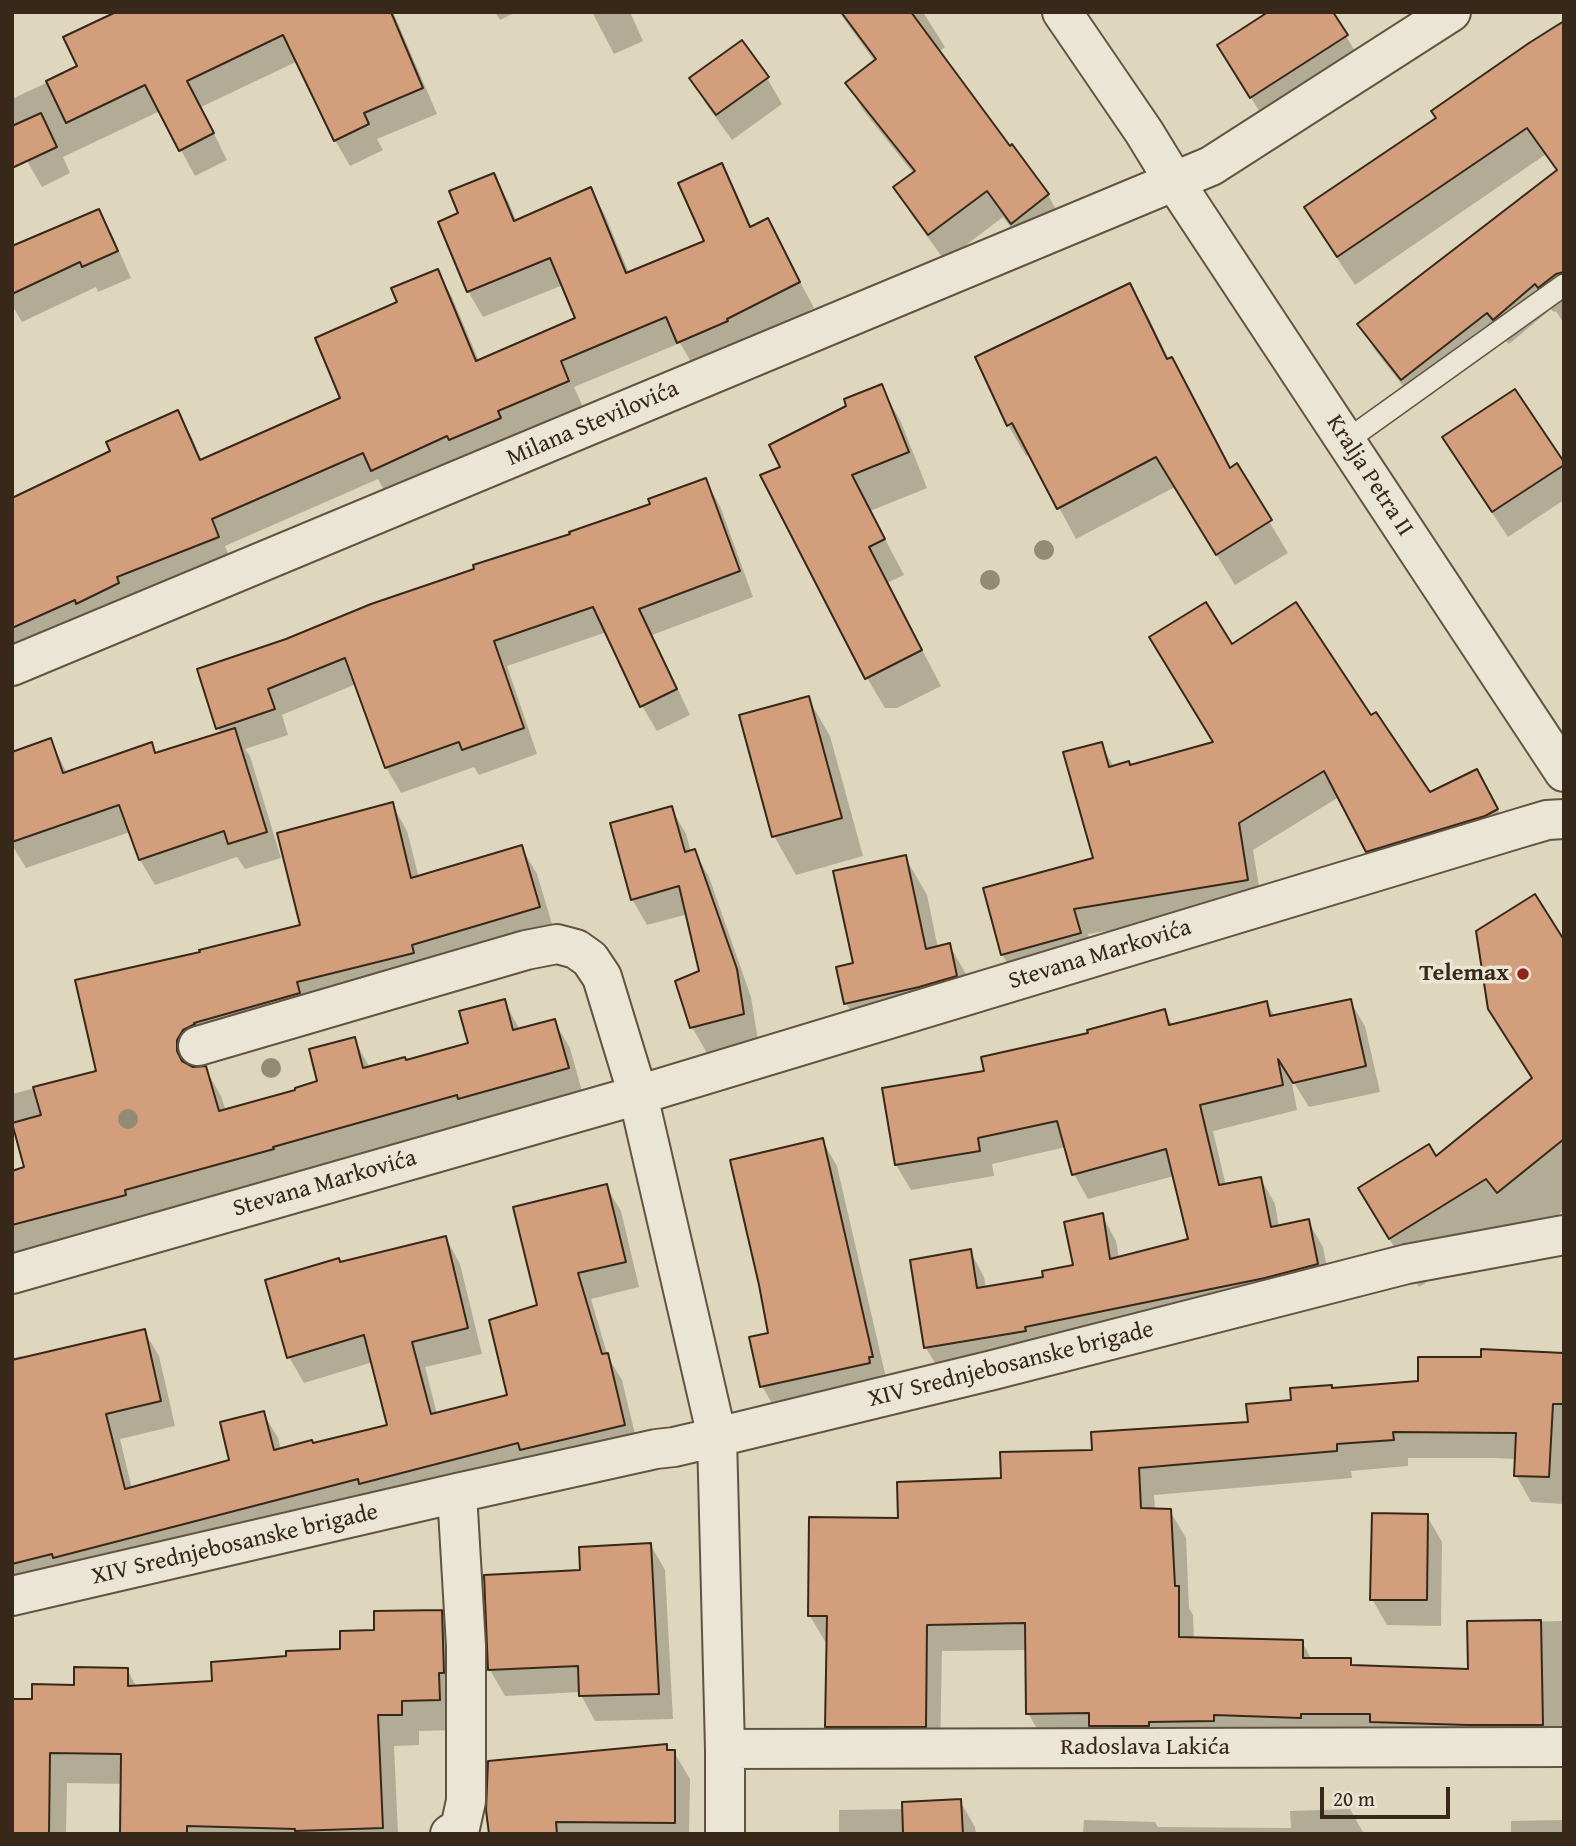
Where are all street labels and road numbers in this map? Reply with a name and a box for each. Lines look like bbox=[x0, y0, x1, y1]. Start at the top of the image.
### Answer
street label: Milana Stevilovića bbox=[503, 375, 683, 473]
street label: Kralja Petra II bbox=[1319, 410, 1419, 542]
street label: Stevana Markovića bbox=[1005, 914, 1195, 996]
street label: Stevana Markovića bbox=[230, 1144, 420, 1224]
street label: XIV Srednjebosanske brigade bbox=[865, 1316, 1157, 1414]
street label: XIV Srednjebosanske brigade bbox=[89, 1498, 381, 1592]
street label: Radoslava Lakića bbox=[1060, 1734, 1230, 1762]

